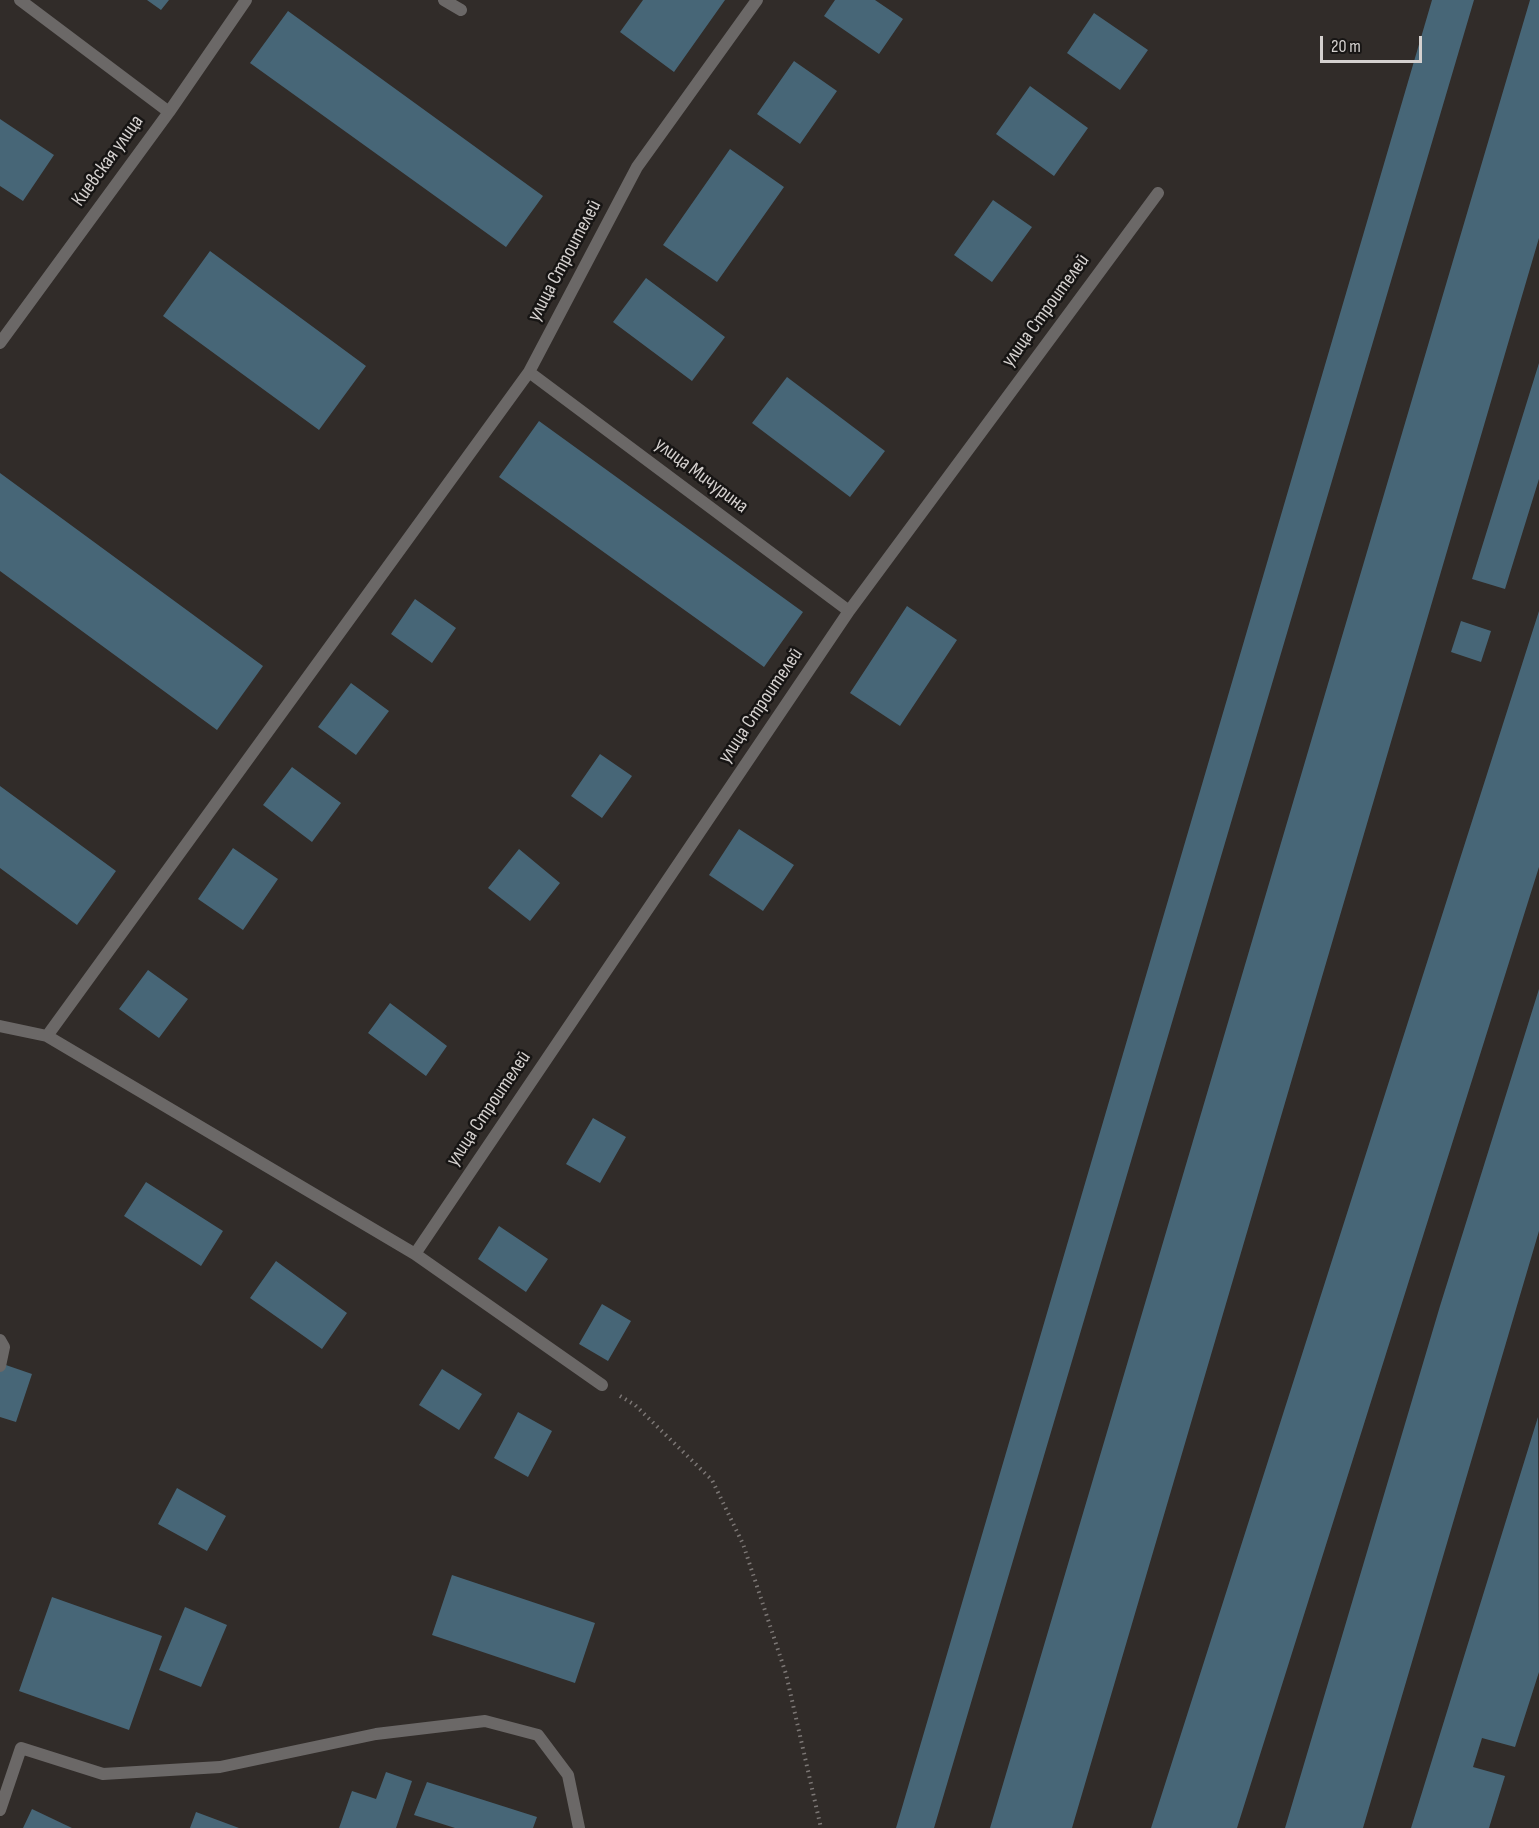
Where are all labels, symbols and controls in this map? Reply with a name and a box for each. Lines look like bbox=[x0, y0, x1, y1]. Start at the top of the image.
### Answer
scale bar bbox=[1323, 24, 1425, 62]
text: 20 m bbox=[1331, 36, 1361, 57]
street label: Киевская улица bbox=[67, 111, 149, 211]
street label: улица Строителей bbox=[523, 196, 607, 326]
street label: улица Строителей bbox=[997, 250, 1095, 372]
street label: улица Мичурина bbox=[649, 433, 753, 519]
street label: улица Строителей bbox=[714, 644, 808, 768]
street label: улица Строителей bbox=[442, 1047, 536, 1171]

